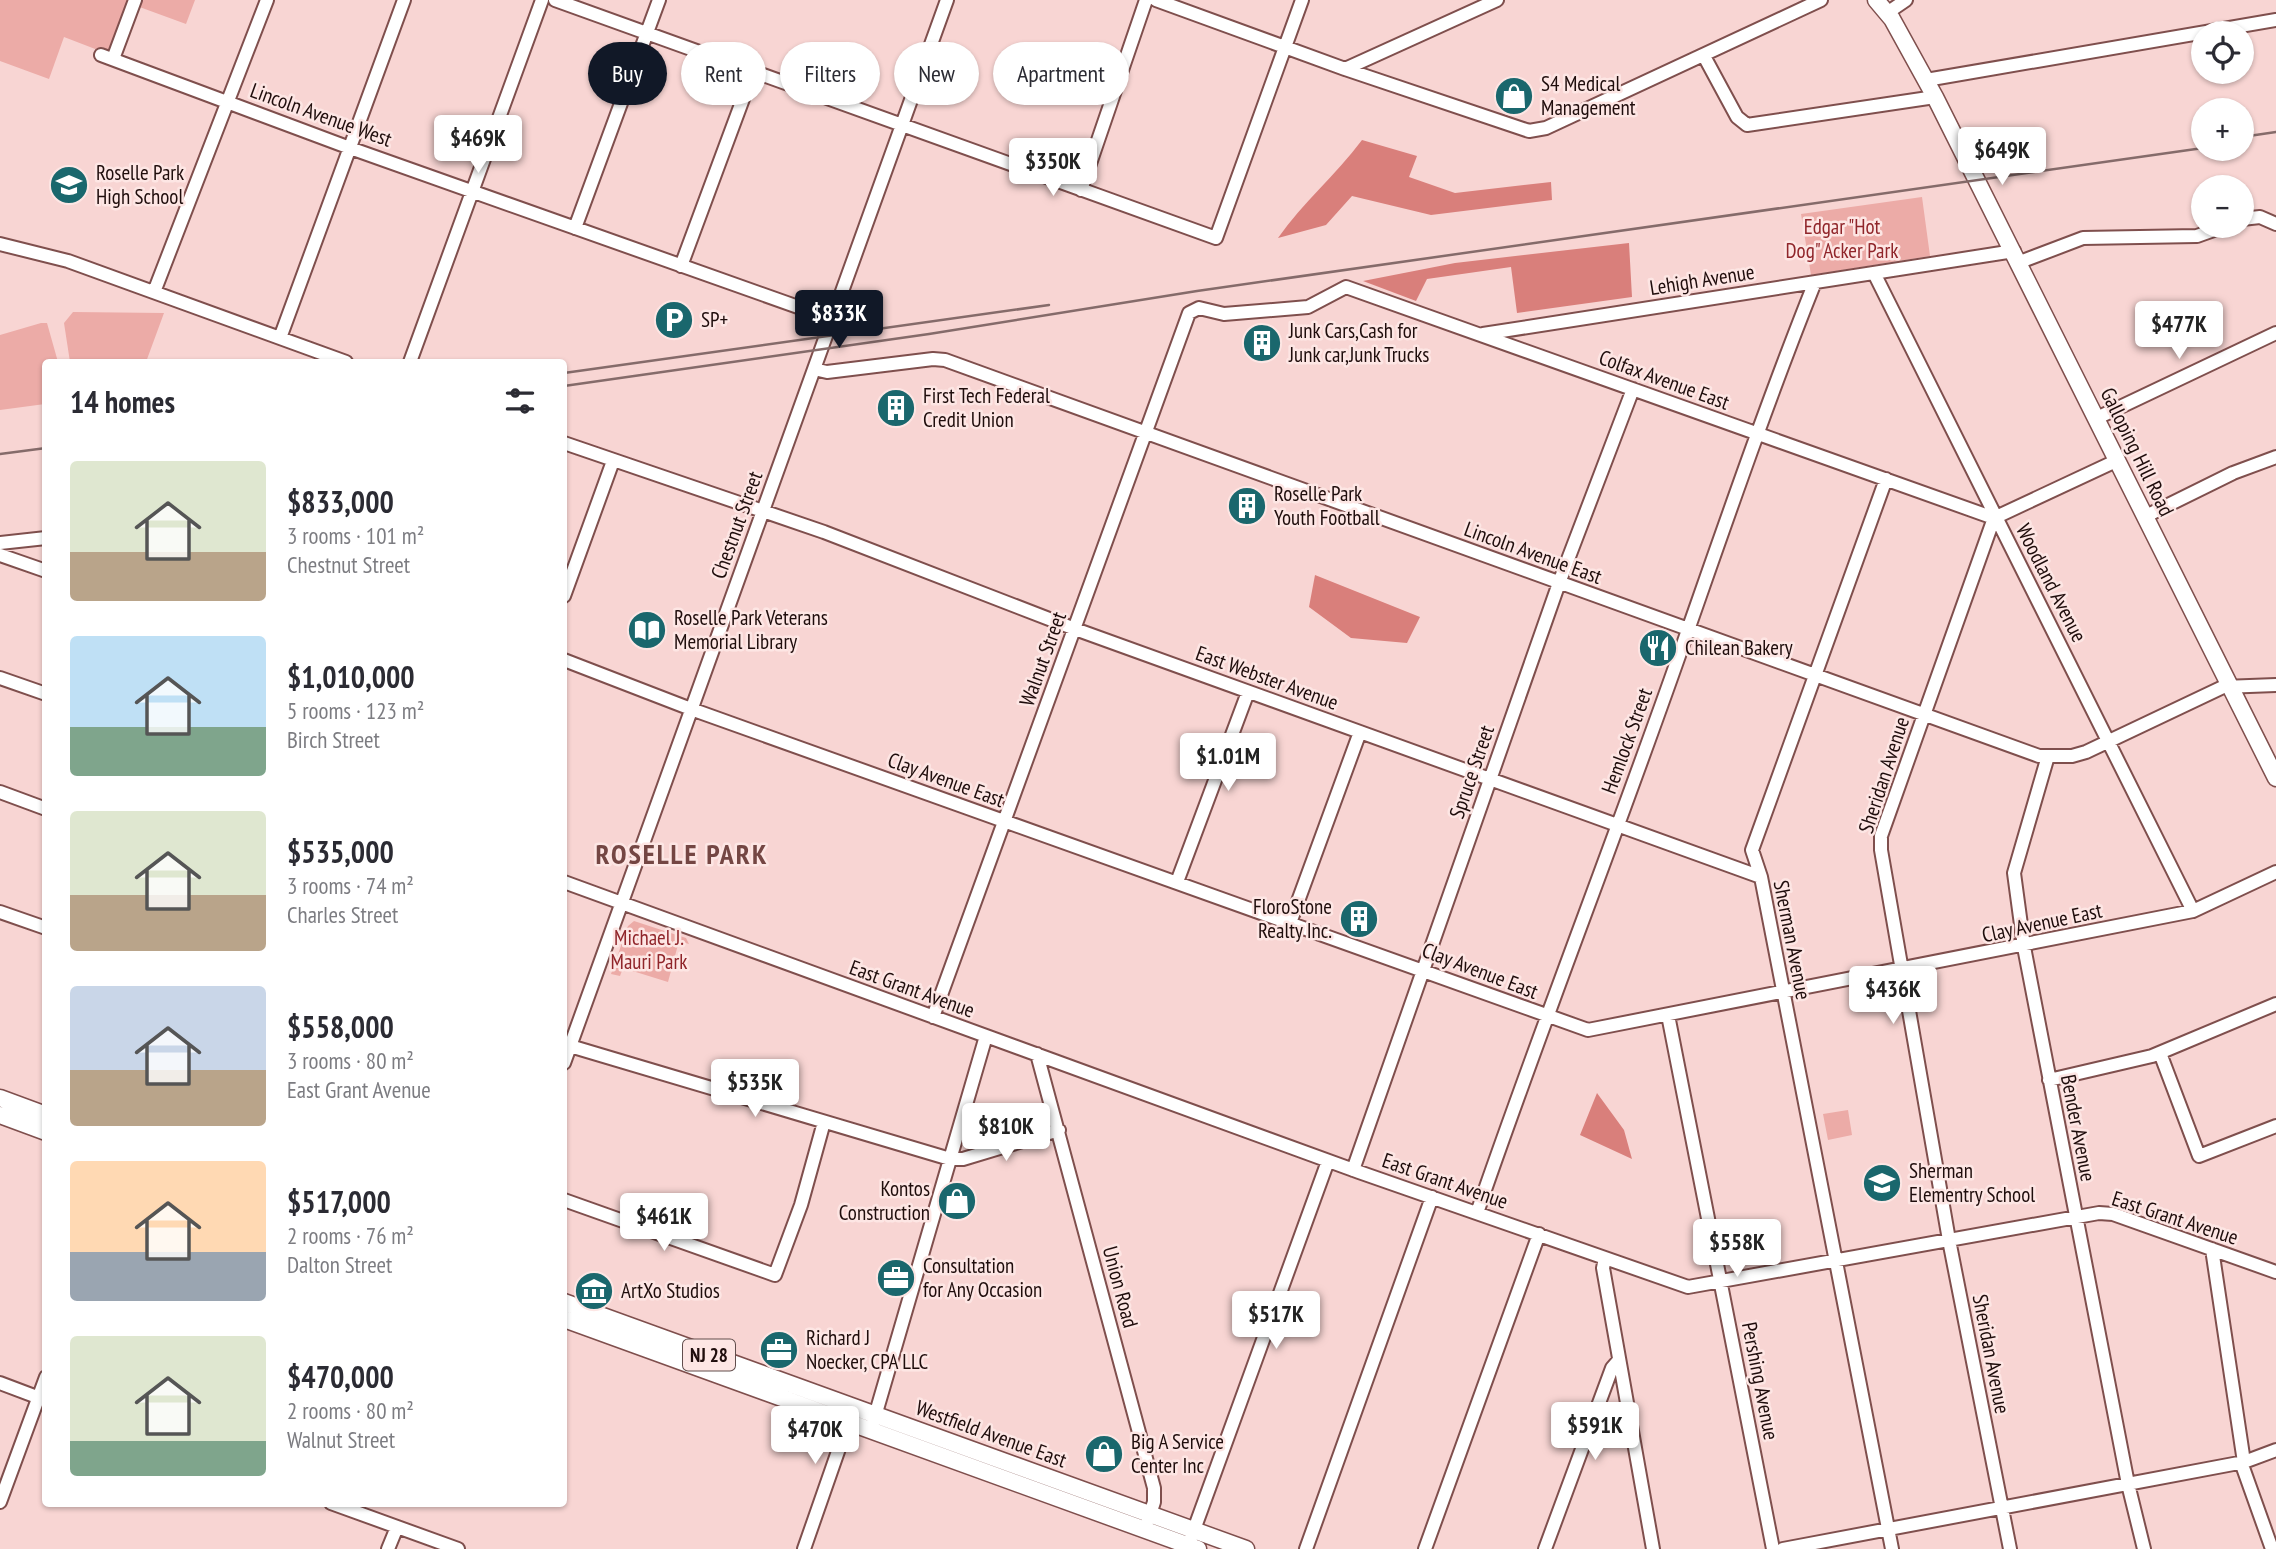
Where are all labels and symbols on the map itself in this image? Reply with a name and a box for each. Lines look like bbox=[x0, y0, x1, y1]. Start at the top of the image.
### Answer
place label: S4 Medical Management bbox=[1541, 70, 1636, 121]
shop icon: S4 Medical Management bbox=[1493, 75, 1535, 117]
street label: Lincoln Avenue West bbox=[247, 76, 396, 153]
pin: $469K bbox=[429, 116, 527, 175]
pin: $649K bbox=[1953, 128, 2051, 187]
pin: $350K bbox=[1004, 138, 1102, 198]
place label: Roselle Park High School bbox=[96, 159, 184, 210]
school or university icon: Roselle Park High School bbox=[48, 164, 90, 206]
park label: Edgar "Hot Dog" Acker Park bbox=[1786, 213, 1898, 264]
street label: Lehigh Avenue bbox=[1648, 258, 1756, 301]
pin: $833K bbox=[790, 290, 888, 350]
parking icon: SP+ bbox=[653, 299, 695, 341]
pin: $477K bbox=[2130, 302, 2228, 361]
place label: SP+ bbox=[701, 306, 728, 333]
place label: Junk Cars,Cash for Junk car,Junk Trucks bbox=[1288, 317, 1429, 368]
building icon: Junk Cars,Cash for Junk car,Junk Trucks bbox=[1241, 322, 1283, 364]
street label: Colfax Avenue East bbox=[1595, 343, 1733, 416]
place label: First Tech Federal Credit Union bbox=[923, 382, 1050, 433]
street label: Galloping Hill Road bbox=[2095, 383, 2180, 521]
building icon: First Tech Federal Credit Union bbox=[875, 387, 917, 429]
street label: Chestnut Street bbox=[705, 467, 769, 582]
place label: Roselle Park Youth Football bbox=[1274, 480, 1380, 531]
building icon: Roselle Park Youth Football bbox=[1226, 485, 1268, 527]
street label: Lincoln Avenue East bbox=[1461, 515, 1606, 590]
street label: Woodland Avenue bbox=[2010, 519, 2093, 646]
place label: Roselle Park Veterans Memorial Library bbox=[674, 604, 828, 655]
street label: Walnut Street bbox=[1013, 608, 1072, 710]
library icon: Roselle Park Veterans Memorial Library bbox=[626, 609, 668, 651]
restaurant icon: Chilean Bakery bbox=[1637, 627, 1679, 669]
place label: Chilean Bakery bbox=[1685, 634, 1793, 661]
street label: East Webster Avenue bbox=[1192, 639, 1342, 716]
street label: Hemlock Street bbox=[1595, 684, 1658, 797]
street label: Sheridan Avenue bbox=[1852, 713, 1915, 837]
street label: Spruce Street bbox=[1443, 722, 1500, 822]
pin: $1.01M bbox=[1171, 734, 1285, 793]
street label: Clay Avenue East bbox=[884, 746, 1008, 813]
district label: ROSELLE PARK bbox=[596, 835, 768, 872]
street label: Sherman Avenue bbox=[1768, 878, 1817, 1002]
place label: FloroStone Realty Inc. bbox=[1253, 893, 1332, 944]
street label: Clay Avenue East bbox=[1979, 897, 2105, 948]
building icon: FloroStone Realty Inc. bbox=[1338, 898, 1380, 940]
park label: Michael J. Mauri Park bbox=[611, 924, 687, 975]
street label: Clay Avenue East bbox=[1418, 936, 1542, 1005]
street label: East Grant Avenue bbox=[846, 953, 978, 1024]
pin: $436K bbox=[1844, 967, 1942, 1026]
pin: $535K bbox=[706, 1060, 804, 1119]
street label: Bender Avenue bbox=[2055, 1072, 2102, 1184]
pin: $810K bbox=[957, 1104, 1055, 1163]
street label: East Grant Avenue bbox=[1379, 1146, 1512, 1215]
place label: Sherman Elementry School bbox=[1909, 1157, 2035, 1208]
school or university icon: Sherman Elementry School bbox=[1861, 1162, 1903, 1204]
place label: Kontos Construction bbox=[839, 1175, 930, 1226]
shop icon: Kontos Construction bbox=[936, 1180, 978, 1222]
street label: East Grant Avenue bbox=[2109, 1184, 2242, 1251]
pin: $461K bbox=[615, 1194, 713, 1253]
pin: $558K bbox=[1688, 1220, 1786, 1279]
street label: Union Road bbox=[1097, 1243, 1144, 1331]
place label: Consultation for Any Occasion bbox=[923, 1252, 1042, 1303]
office icon: Consultation for Any Occasion bbox=[875, 1257, 917, 1299]
museum icon: ArtXo Studios bbox=[573, 1270, 615, 1312]
place label: ArtXo Studios bbox=[621, 1277, 720, 1304]
pin: $517K bbox=[1227, 1292, 1325, 1351]
street label: Sheridan Avenue bbox=[1967, 1292, 2016, 1416]
street label: Pershing Avenue bbox=[1736, 1320, 1785, 1442]
place label: Richard J Noecker, CPA LLC bbox=[806, 1324, 928, 1375]
office icon: Richard J Noecker, CPA LLC bbox=[758, 1329, 800, 1371]
road number: NJ 28 bbox=[683, 1340, 735, 1371]
street label: Westfield Avenue East bbox=[912, 1394, 1070, 1473]
pin: $591K bbox=[1546, 1402, 1644, 1462]
pin: $470K bbox=[766, 1406, 864, 1466]
place label: Big A Service Center Inc bbox=[1131, 1428, 1224, 1479]
shop icon: Big A Service Center Inc bbox=[1083, 1433, 1125, 1475]

